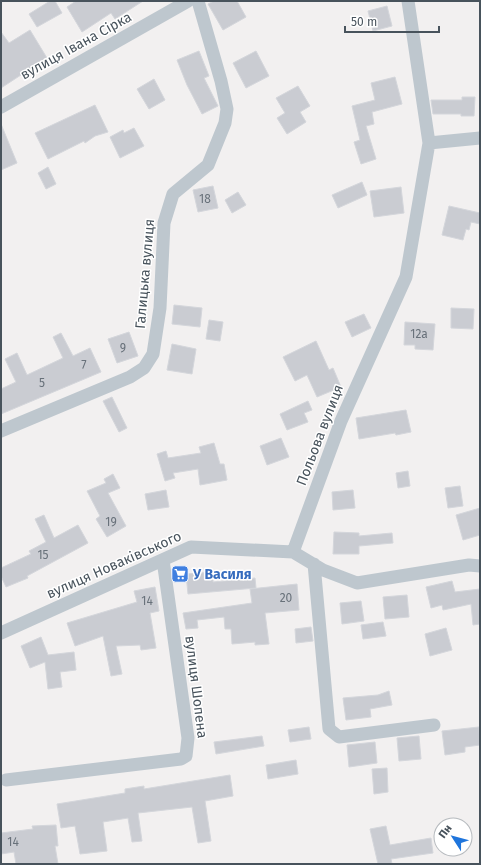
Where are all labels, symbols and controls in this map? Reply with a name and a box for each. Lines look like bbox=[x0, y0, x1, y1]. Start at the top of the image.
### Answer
street label: вулиця Івана Сірка bbox=[17, 8, 135, 84]
scale bar bbox=[345, 8, 439, 34]
text: 50 m bbox=[351, 15, 377, 29]
house number: 18 bbox=[199, 192, 211, 206]
street label: Галицька вулиця bbox=[132, 218, 158, 330]
house number: 12а bbox=[410, 327, 428, 341]
house number: 9 bbox=[120, 341, 126, 355]
house number: 7 bbox=[81, 358, 87, 372]
house number: 5 bbox=[39, 376, 45, 390]
street label: Польова вулиця bbox=[293, 382, 347, 488]
house number: 19 bbox=[105, 515, 117, 529]
street label: вулиця Новаківського bbox=[44, 528, 184, 602]
house number: 15 bbox=[37, 548, 49, 562]
supermarket icon: У Василя bbox=[170, 564, 190, 584]
place label: У Василя bbox=[192, 566, 251, 583]
house number: 20 bbox=[280, 591, 293, 605]
house number: 14 bbox=[141, 594, 153, 608]
street label: вулиця Шопена bbox=[181, 635, 211, 739]
north arrow bbox=[433, 817, 473, 857]
text: Пн bbox=[436, 822, 455, 841]
house number: 14 bbox=[7, 835, 19, 849]

